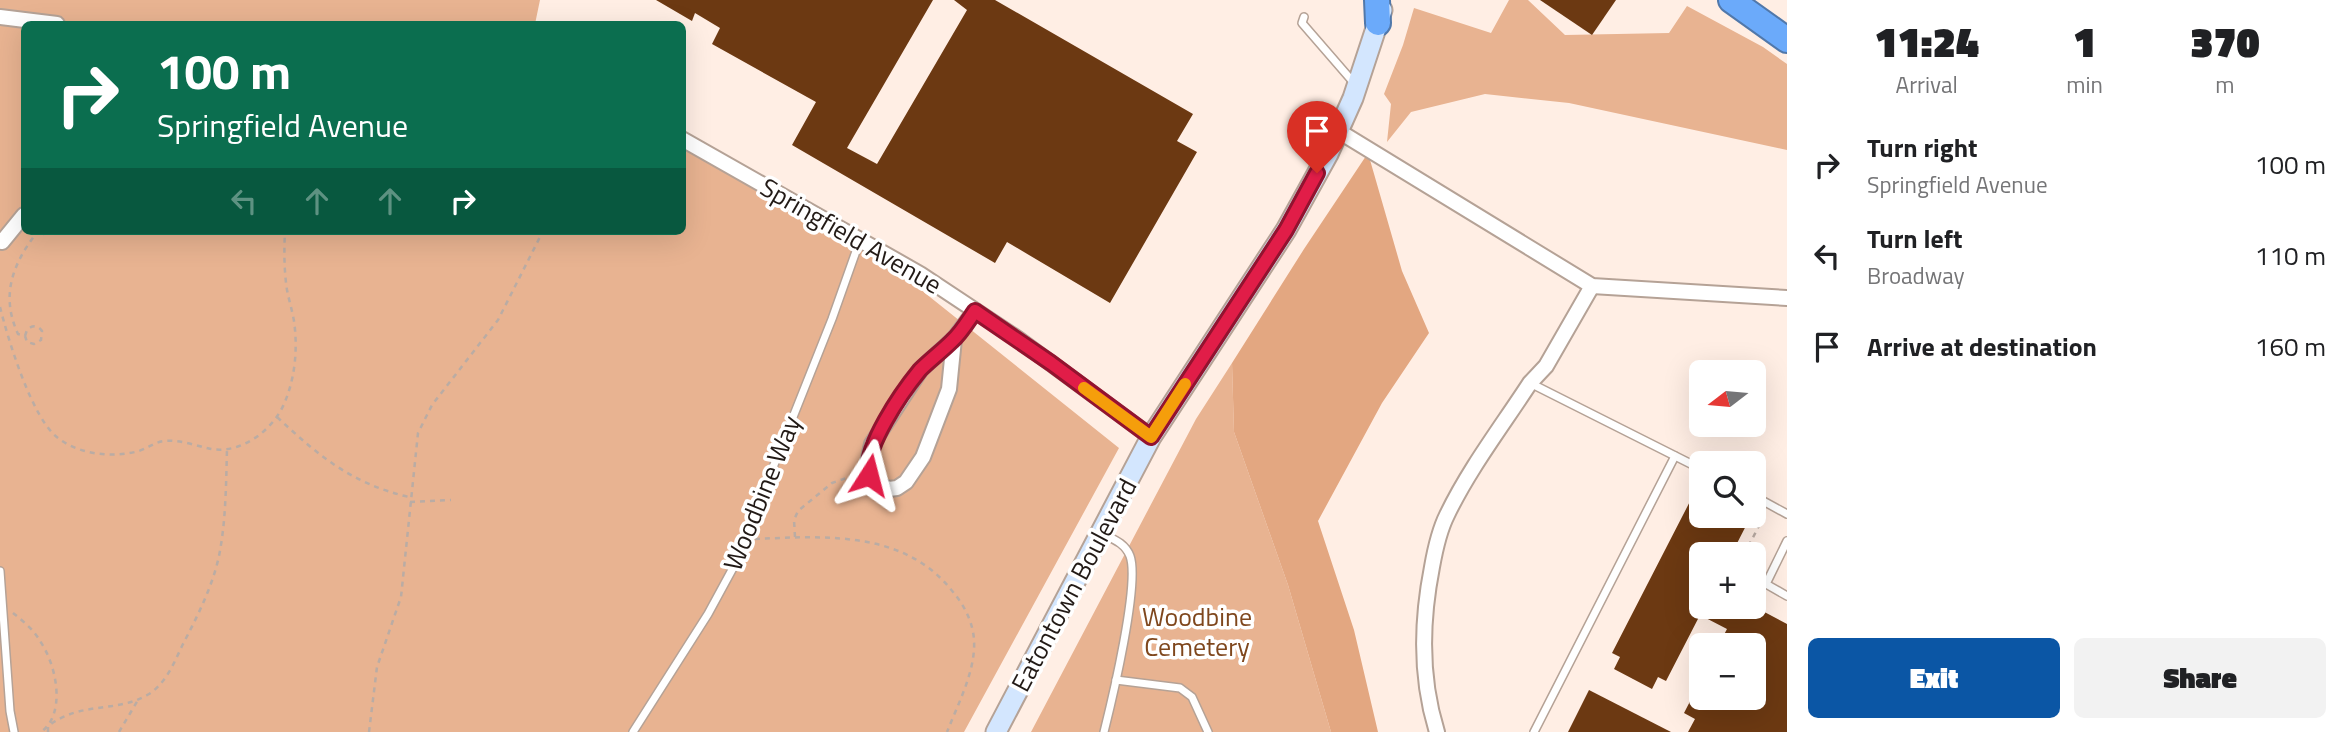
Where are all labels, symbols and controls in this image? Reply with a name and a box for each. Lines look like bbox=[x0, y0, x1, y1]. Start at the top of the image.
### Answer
text: 11:24 bbox=[1874, 9, 1979, 73]
text: 1 bbox=[2073, 9, 2096, 73]
text: 370 bbox=[2190, 9, 2260, 73]
text: 100 m bbox=[157, 33, 291, 108]
icon: right bbox=[42, 49, 133, 140]
text: Arrival bbox=[1895, 67, 1958, 102]
text: min bbox=[2066, 67, 2103, 102]
text: m bbox=[2215, 67, 2235, 102]
text: Springfield Avenue bbox=[157, 101, 408, 149]
pin bbox=[1287, 101, 1347, 173]
icon: arrive bbox=[1298, 112, 1336, 150]
text: Turn right bbox=[1867, 128, 1978, 167]
text: 100 m bbox=[2255, 145, 2326, 184]
icon: right bbox=[1808, 146, 1846, 184]
text: Springfield Avenue bbox=[1867, 167, 2048, 202]
street label: Springfield Avenue bbox=[753, 168, 949, 303]
icon: left bbox=[225, 182, 263, 220]
icon: ahead bbox=[298, 182, 336, 220]
icon: ahead bbox=[371, 182, 409, 220]
icon: right bbox=[444, 182, 482, 220]
text: Turn left bbox=[1867, 219, 1962, 258]
text: 110 m bbox=[2255, 236, 2326, 275]
icon: left bbox=[1808, 237, 1846, 275]
text: Broadway bbox=[1867, 258, 1965, 293]
text: Arrive at destination bbox=[1867, 327, 2097, 366]
text: 160 m bbox=[2255, 327, 2326, 366]
icon: arrive bbox=[1808, 328, 1846, 366]
north arrow bbox=[1689, 360, 1766, 438]
map controls bbox=[1689, 360, 1766, 710]
street label: Woodbine Way bbox=[713, 409, 810, 576]
position arrow bbox=[832, 438, 906, 512]
button: search bbox=[1689, 451, 1766, 528]
street label: Eatontown Boulevard bbox=[1001, 471, 1146, 698]
button: + bbox=[1689, 542, 1766, 619]
park label: Woodbine Cemetery bbox=[1142, 597, 1252, 666]
button: − bbox=[1689, 633, 1766, 710]
button: Exit bbox=[1808, 638, 2060, 718]
button: Share bbox=[2074, 638, 2326, 718]

